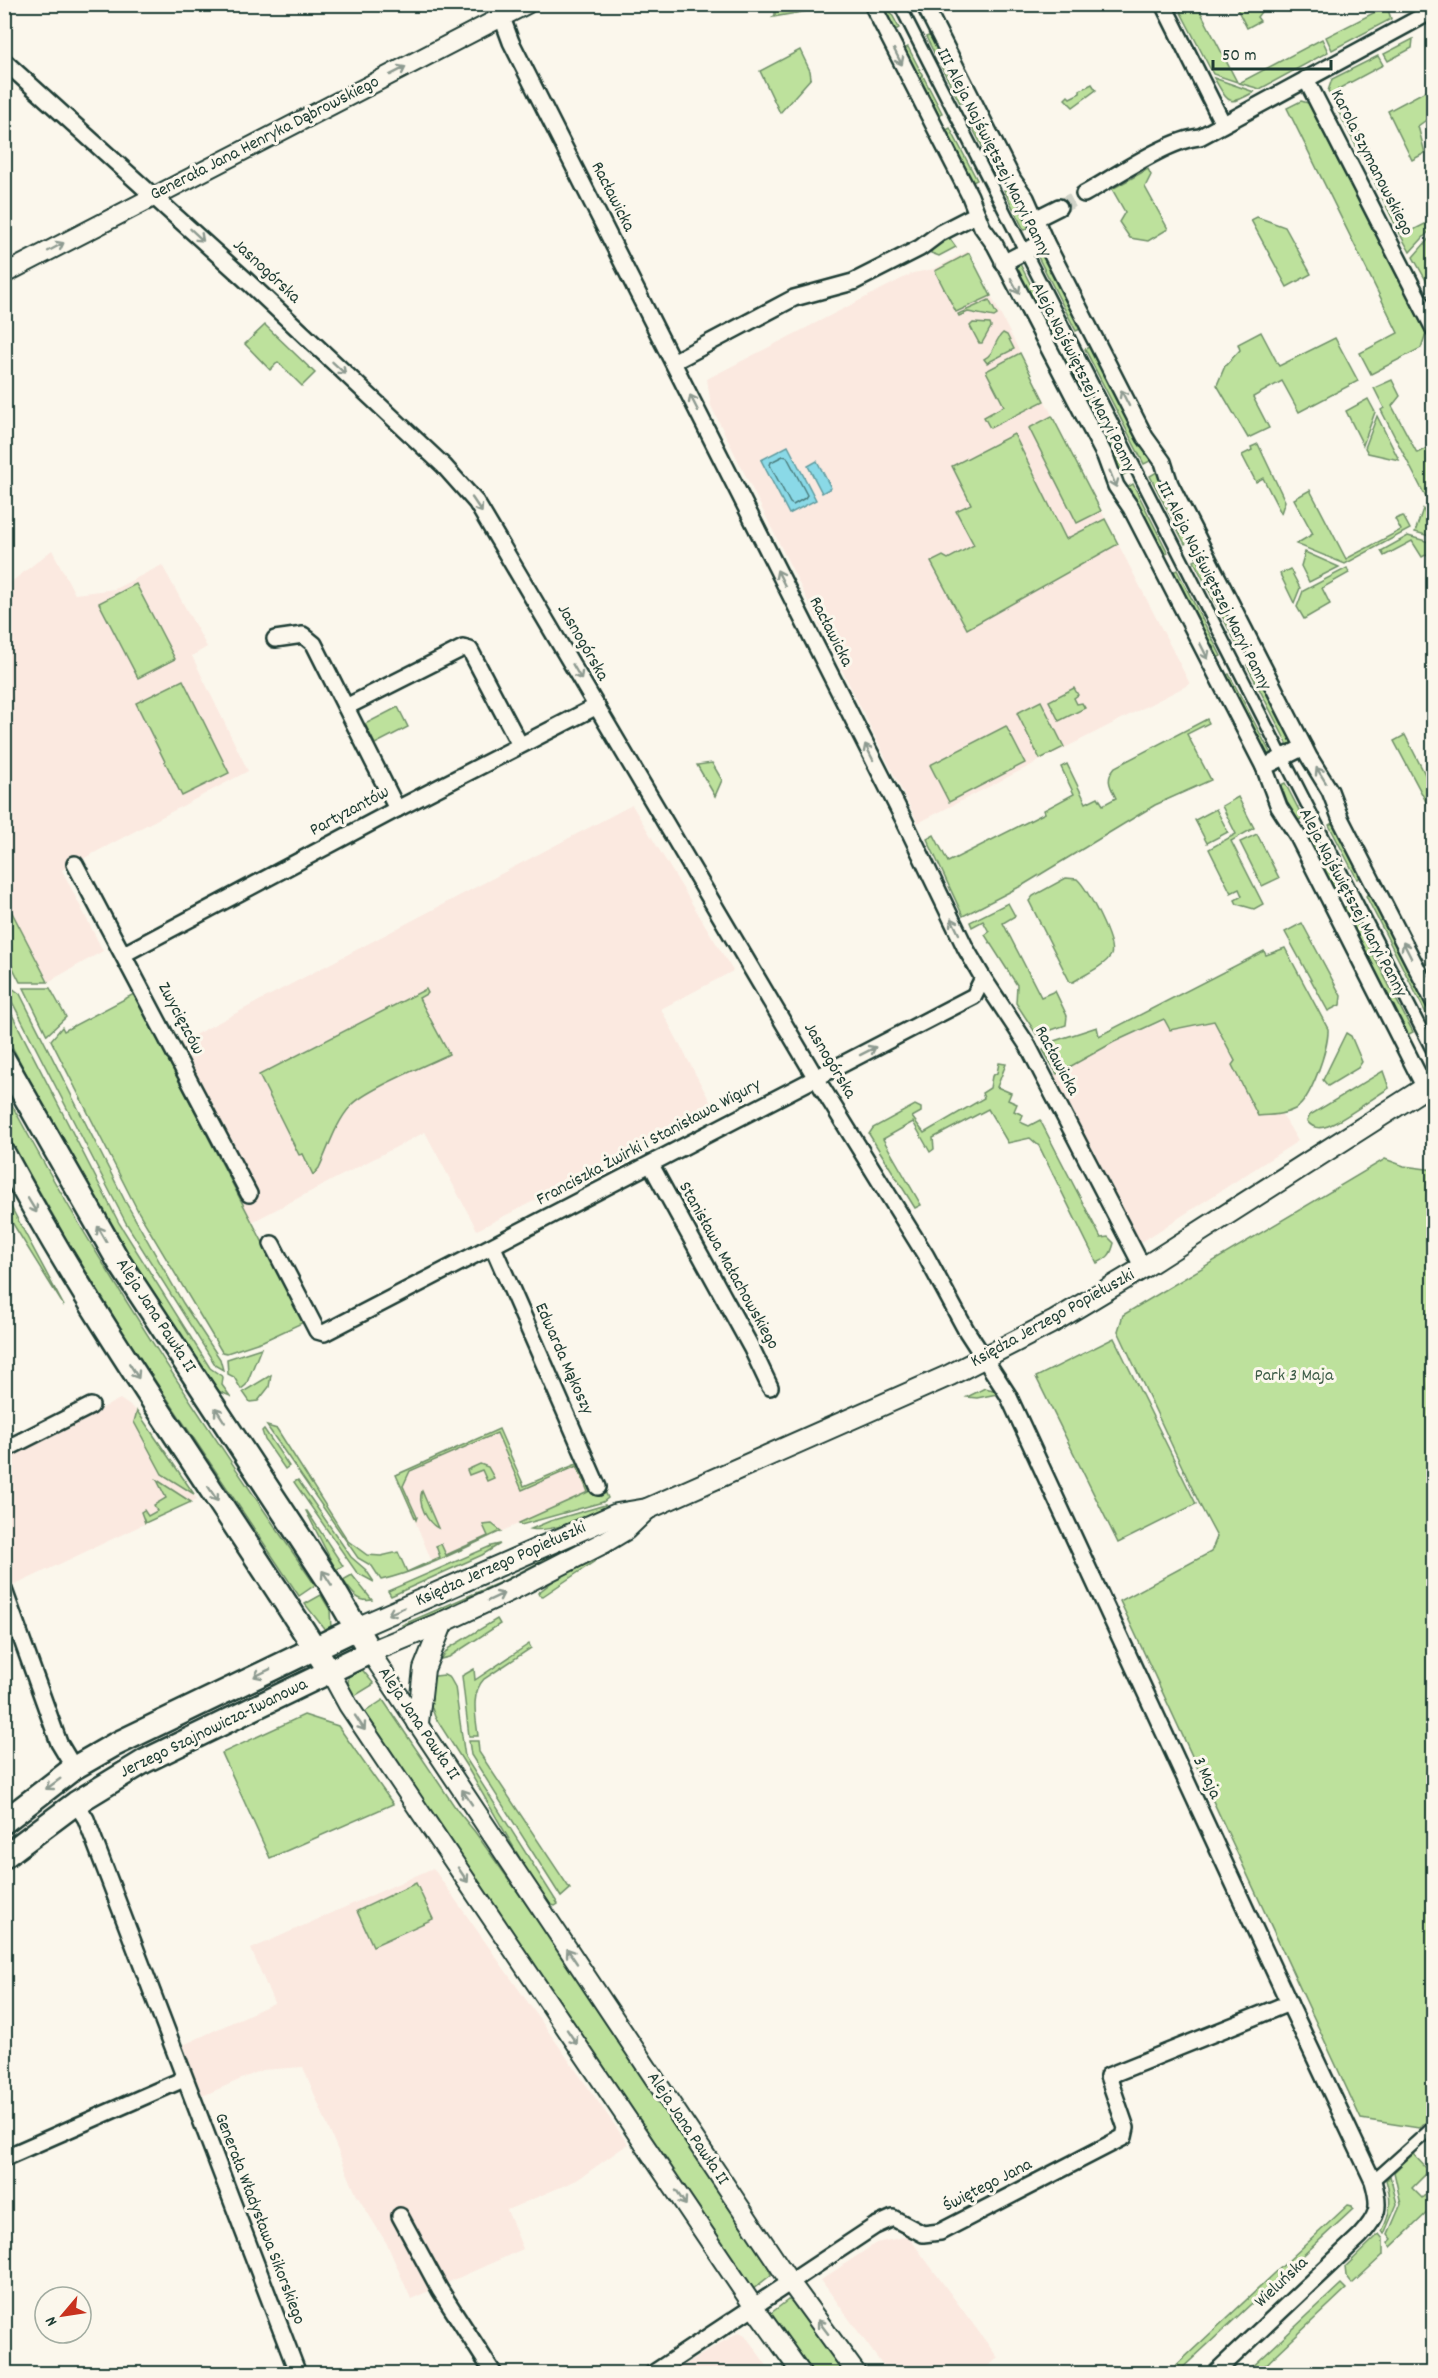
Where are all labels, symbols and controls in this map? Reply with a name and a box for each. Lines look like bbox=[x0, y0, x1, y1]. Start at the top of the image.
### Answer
scale bar bbox=[1213, 33, 1332, 71]
street label: III Aleja Najświętszej Maryi Panny bbox=[929, 44, 1057, 262]
text: 50 m bbox=[1222, 44, 1257, 69]
one-way arrow bbox=[893, 47, 905, 65]
one-way arrow bbox=[388, 65, 406, 76]
street label: Generała Jana Henryka Dąbrowskiego bbox=[146, 70, 384, 208]
street label: Karola Szymanowskiego bbox=[1323, 86, 1419, 240]
street label: Racławicka bbox=[584, 158, 641, 237]
one-way arrow bbox=[189, 228, 204, 242]
street label: Jasnogórska bbox=[226, 234, 306, 310]
one-way arrow bbox=[47, 241, 64, 253]
one-way arrow bbox=[1010, 277, 1022, 295]
street label: Aleja Najświętszej Maryi Panny bbox=[1024, 278, 1142, 478]
one-way arrow bbox=[331, 361, 346, 375]
one-way arrow bbox=[1119, 390, 1131, 407]
one-way arrow bbox=[688, 395, 699, 413]
one-way arrow bbox=[1108, 469, 1119, 487]
street label: III Aleja Najświętszej Maryi Panny bbox=[1149, 477, 1277, 695]
one-way arrow bbox=[471, 496, 484, 513]
one-way arrow bbox=[775, 569, 786, 587]
street label: Racławicka bbox=[802, 593, 859, 672]
street label: Jasnogórska bbox=[550, 600, 614, 686]
one-way arrow bbox=[1199, 641, 1210, 659]
one-way arrow bbox=[571, 663, 583, 680]
one-way arrow bbox=[863, 743, 874, 761]
one-way arrow bbox=[1315, 767, 1327, 784]
street label: Partyzantów bbox=[306, 781, 394, 843]
street label: Aleja Najświętszej Maryi Panny bbox=[1292, 804, 1413, 1003]
one-way arrow bbox=[949, 918, 961, 936]
one-way arrow bbox=[1401, 942, 1413, 959]
street label: Zwycięzców bbox=[150, 978, 210, 1060]
street label: Jasnogórska bbox=[796, 1018, 862, 1104]
street label: Racławicka bbox=[1027, 1022, 1085, 1101]
one-way arrow bbox=[859, 1045, 876, 1057]
street label: Franciszka Żwirki i Stanisława Wigury bbox=[532, 1073, 766, 1213]
street label: Stanisława Małachowskiego bbox=[671, 1178, 785, 1354]
one-way arrow bbox=[27, 1196, 39, 1213]
one-way arrow bbox=[96, 1226, 108, 1243]
street label: Aleja Jana Pawła II bbox=[109, 1254, 202, 1378]
street label: Księdza Jerzego Popiełuszki bbox=[966, 1263, 1140, 1375]
street label: Edwarda Mąkoszy bbox=[527, 1299, 599, 1420]
one-way arrow bbox=[128, 1363, 141, 1380]
park label: Park 3 Maja bbox=[1254, 1364, 1334, 1389]
one-way arrow bbox=[213, 1407, 226, 1424]
one-way arrow bbox=[207, 1485, 219, 1502]
street label: Księdza Jerzego Popiełuszki bbox=[412, 1516, 590, 1614]
one-way arrow bbox=[321, 1570, 333, 1587]
one-way arrow bbox=[486, 1591, 504, 1603]
one-way arrow bbox=[388, 1606, 406, 1617]
street label: Aleja Jana Pawła II bbox=[371, 1662, 465, 1786]
one-way arrow bbox=[253, 1668, 271, 1679]
street label: Jerzego Szajnowicza-Iwanowa bbox=[116, 1672, 312, 1785]
one-way arrow bbox=[354, 1714, 366, 1730]
street label: 3 Maja bbox=[1185, 1753, 1227, 1804]
one-way arrow bbox=[45, 1777, 61, 1790]
one-way arrow bbox=[461, 1790, 473, 1806]
one-way arrow bbox=[457, 1866, 470, 1883]
one-way arrow bbox=[566, 1949, 578, 1965]
one-way arrow bbox=[566, 2028, 578, 2045]
street label: Aleja Jana Pawła II bbox=[640, 2067, 734, 2191]
street label: Generała Władysława Sikorskiego bbox=[207, 2110, 311, 2328]
street label: Świętego Jana bbox=[939, 2153, 1037, 2219]
one-way arrow bbox=[675, 2190, 687, 2206]
street label: Wieluńska bbox=[1250, 2251, 1315, 2314]
north arrow bbox=[33, 2285, 93, 2345]
text: N bbox=[40, 2312, 64, 2330]
one-way arrow bbox=[816, 2319, 829, 2335]

